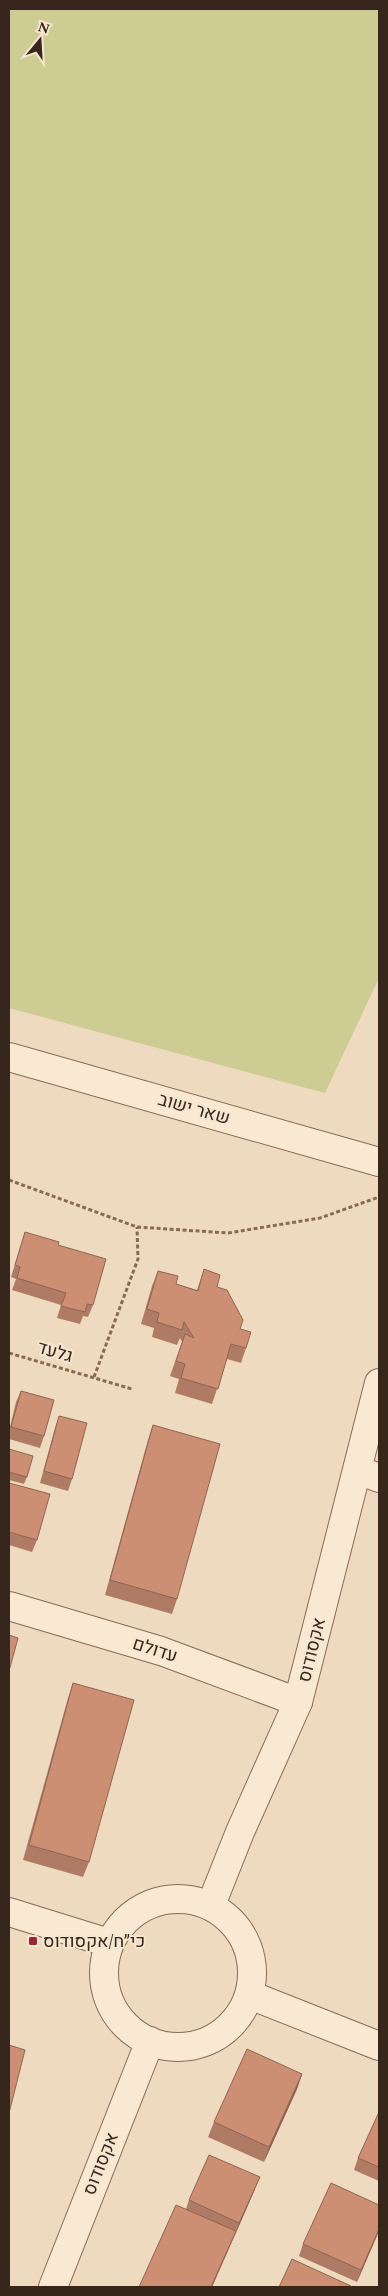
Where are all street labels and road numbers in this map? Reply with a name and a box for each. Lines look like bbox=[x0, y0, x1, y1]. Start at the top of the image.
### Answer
street label: שאר ישוב bbox=[155, 1086, 233, 1132]
street label: גלעד bbox=[34, 1334, 76, 1370]
street label: אקסודוס bbox=[291, 1615, 333, 1685]
street label: עדולם bbox=[129, 1630, 181, 1670]
street label: אקסודוס bbox=[76, 2128, 126, 2200]

